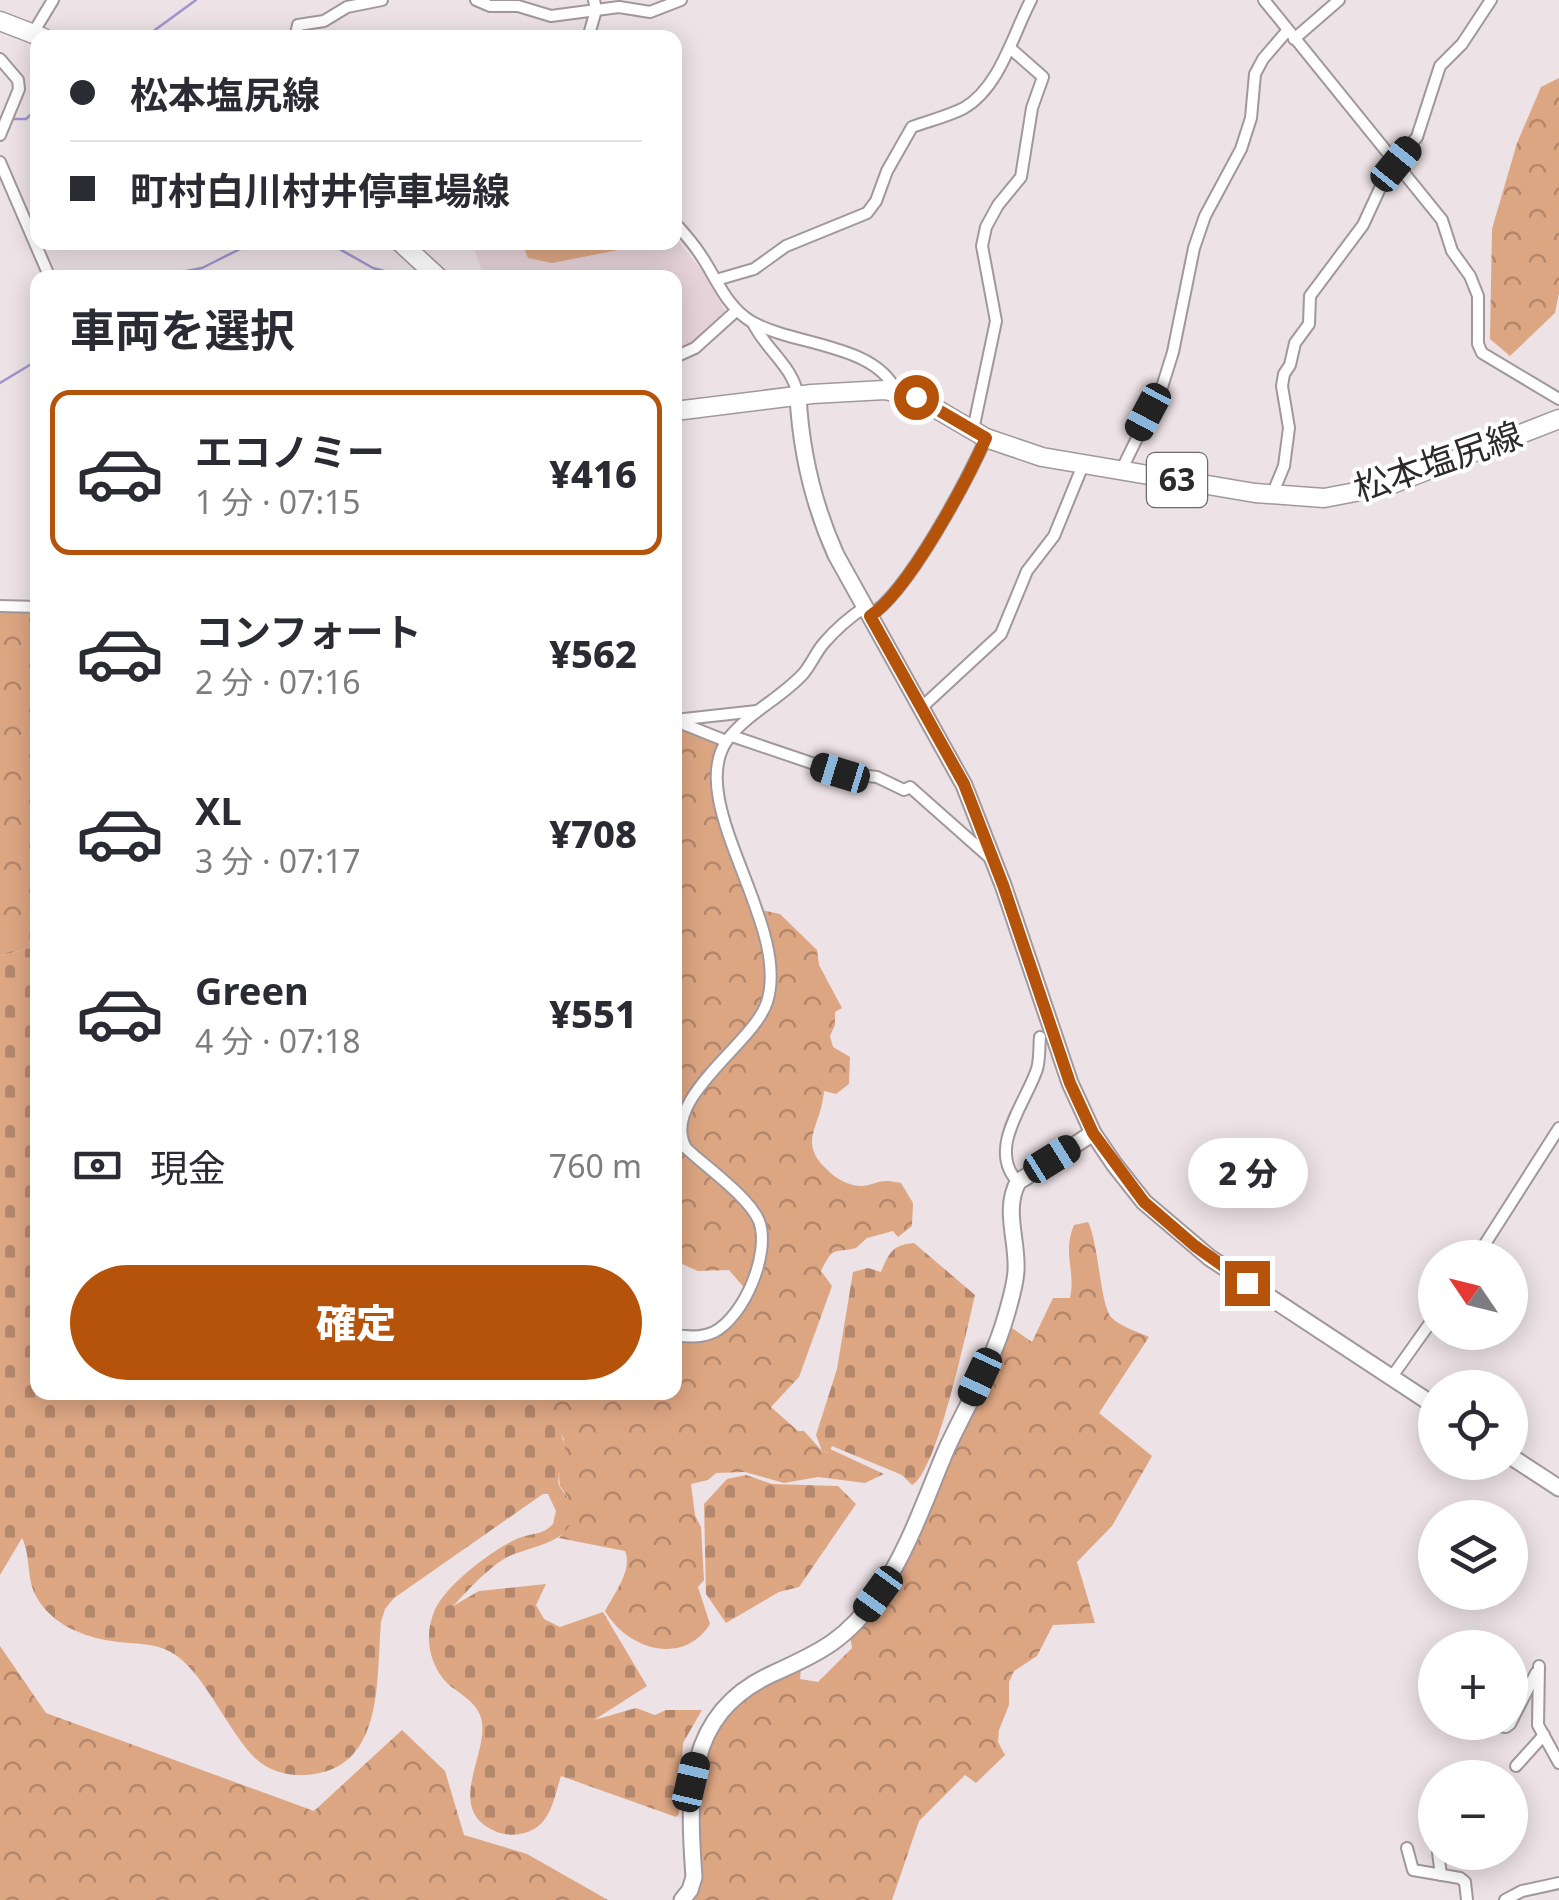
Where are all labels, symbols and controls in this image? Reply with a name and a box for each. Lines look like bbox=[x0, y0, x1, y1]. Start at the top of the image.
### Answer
text: 松本塩尻線 bbox=[130, 68, 320, 120]
car bbox=[1365, 131, 1427, 197]
text: 町村白川村井停車場線 bbox=[130, 164, 510, 216]
text: 車両を選択 bbox=[70, 299, 295, 360]
route start bbox=[894, 375, 939, 420]
car bbox=[1121, 378, 1175, 446]
street label: 松本塩尻線 bbox=[1347, 410, 1528, 511]
text: エコノミー bbox=[195, 425, 385, 477]
icon: car bbox=[75, 428, 165, 518]
text: ¥416 bbox=[549, 447, 637, 499]
road number: 63 bbox=[1147, 453, 1207, 507]
text: 1 分 · 07:15 bbox=[195, 480, 361, 523]
text: コンフォート bbox=[195, 605, 422, 657]
icon: car bbox=[75, 608, 165, 698]
text: ¥562 bbox=[549, 627, 637, 679]
text: 2 分 · 07:16 bbox=[195, 660, 361, 703]
car bbox=[807, 750, 873, 796]
text: XL bbox=[195, 784, 242, 836]
icon: car bbox=[75, 788, 165, 878]
text: ¥708 bbox=[549, 807, 637, 859]
text: 3 分 · 07:17 bbox=[195, 839, 361, 882]
text: Green bbox=[195, 964, 309, 1016]
icon: car bbox=[75, 968, 165, 1058]
text: ¥551 bbox=[549, 987, 637, 1039]
text: 4 分 · 07:18 bbox=[195, 1019, 361, 1062]
car bbox=[1019, 1130, 1085, 1188]
icon: cash bbox=[70, 1138, 125, 1193]
callout: 2 分 bbox=[1187, 1138, 1307, 1208]
text: 現金 bbox=[150, 1141, 226, 1193]
text: 760 m bbox=[549, 1144, 642, 1187]
text: 2 分 bbox=[1219, 1151, 1277, 1194]
north arrow bbox=[1418, 1240, 1528, 1350]
map controls bbox=[1418, 1240, 1528, 1870]
route end bbox=[1225, 1261, 1270, 1306]
button: 確定 bbox=[70, 1265, 642, 1380]
car bbox=[954, 1343, 1006, 1411]
button: locate bbox=[1418, 1370, 1528, 1480]
button: layers bbox=[1418, 1500, 1528, 1610]
car bbox=[848, 1561, 908, 1627]
button: + bbox=[1418, 1630, 1528, 1740]
car bbox=[670, 1749, 712, 1815]
button: − bbox=[1418, 1760, 1528, 1870]

